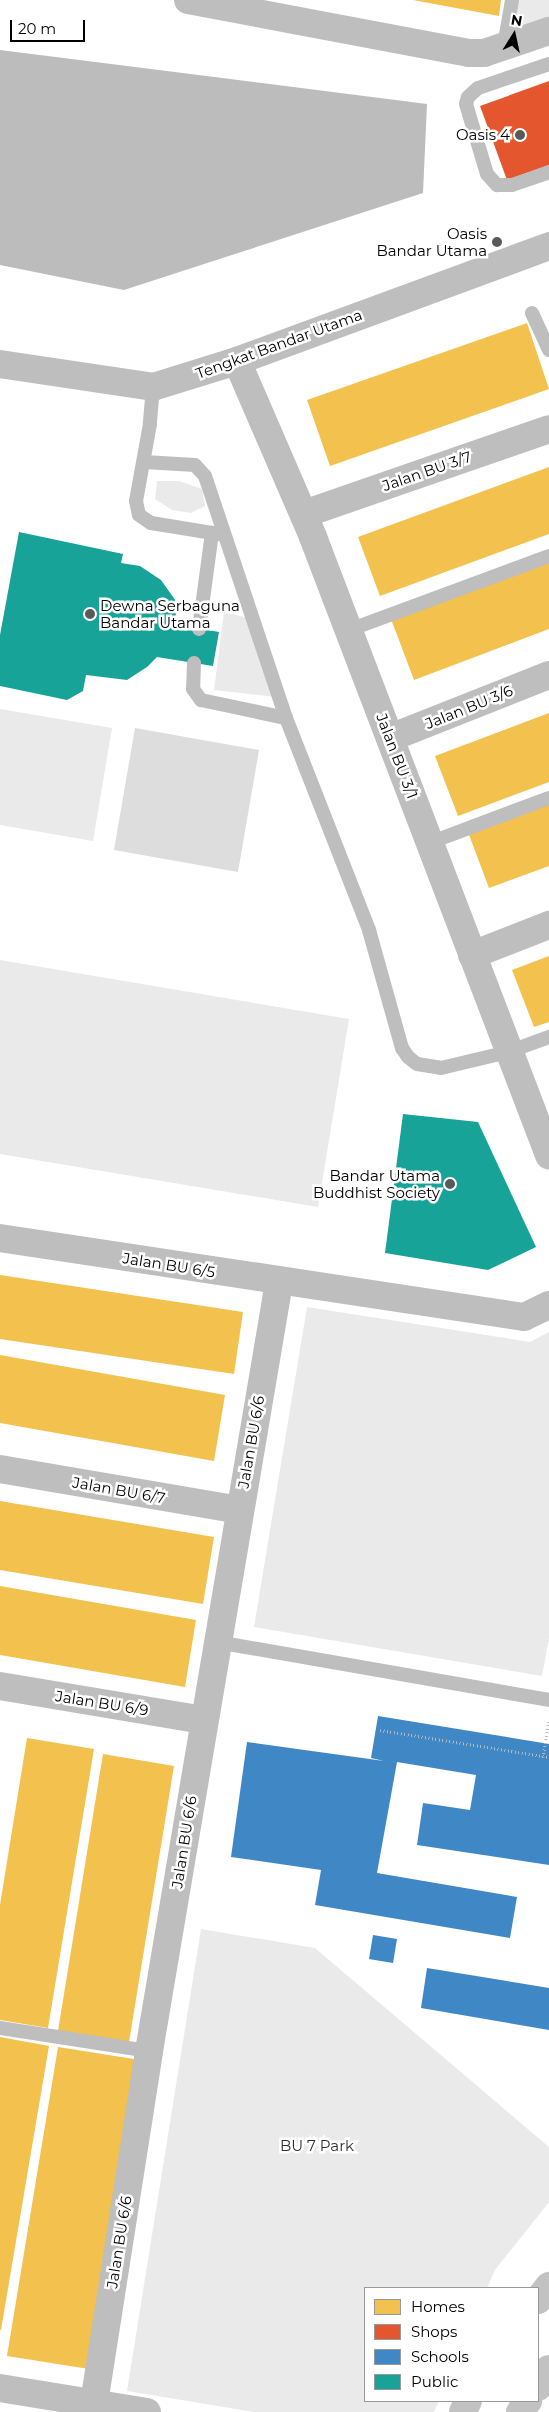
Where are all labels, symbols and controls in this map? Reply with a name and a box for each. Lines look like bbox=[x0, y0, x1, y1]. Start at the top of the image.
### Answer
scale bar bbox=[12, 10, 88, 42]
north arrow bbox=[489, 10, 539, 60]
text: N bbox=[509, 10, 524, 30]
text: 20 m bbox=[18, 19, 56, 38]
place label: Oasis 4 bbox=[456, 126, 510, 144]
marker: Oasis 4 bbox=[514, 129, 526, 141]
place label: Oasis Bandar Utama bbox=[376, 224, 487, 259]
marker: Oasis Bandar Utama bbox=[491, 236, 503, 248]
street label: Tengkat Bandar Utama bbox=[193, 306, 365, 382]
street label: Jalan BU 3/7 bbox=[380, 447, 474, 495]
place label: Dewna Serbaguna Bandar Utama bbox=[100, 596, 240, 631]
marker: Dewna Serbaguna Bandar Utama bbox=[84, 608, 96, 620]
street label: Jalan BU 3/6 bbox=[423, 681, 515, 733]
street label: Jalan BU 3/1 bbox=[373, 711, 421, 801]
place label: Bandar Utama Buddhist Society bbox=[313, 1166, 440, 1201]
marker: Bandar Utama Buddhist Society bbox=[444, 1178, 456, 1190]
street label: Jalan BU 6/5 bbox=[122, 1249, 216, 1281]
street label: Jalan BU 6/6 bbox=[234, 1394, 268, 1490]
street label: Jalan BU 6/7 bbox=[71, 1473, 167, 1507]
street label: Jalan BU 6/9 bbox=[54, 1687, 150, 1719]
street label: Jalan BU 6/6 bbox=[168, 1794, 200, 1890]
park label: BU 7 Park bbox=[280, 2137, 354, 2155]
street label: Jalan BU 6/6 bbox=[103, 2194, 135, 2290]
legend bbox=[364, 2287, 539, 2402]
text: Homes bbox=[411, 2297, 465, 2316]
text: Shops bbox=[411, 2322, 457, 2341]
text: Schools bbox=[411, 2347, 469, 2366]
text: Public bbox=[411, 2372, 459, 2391]

